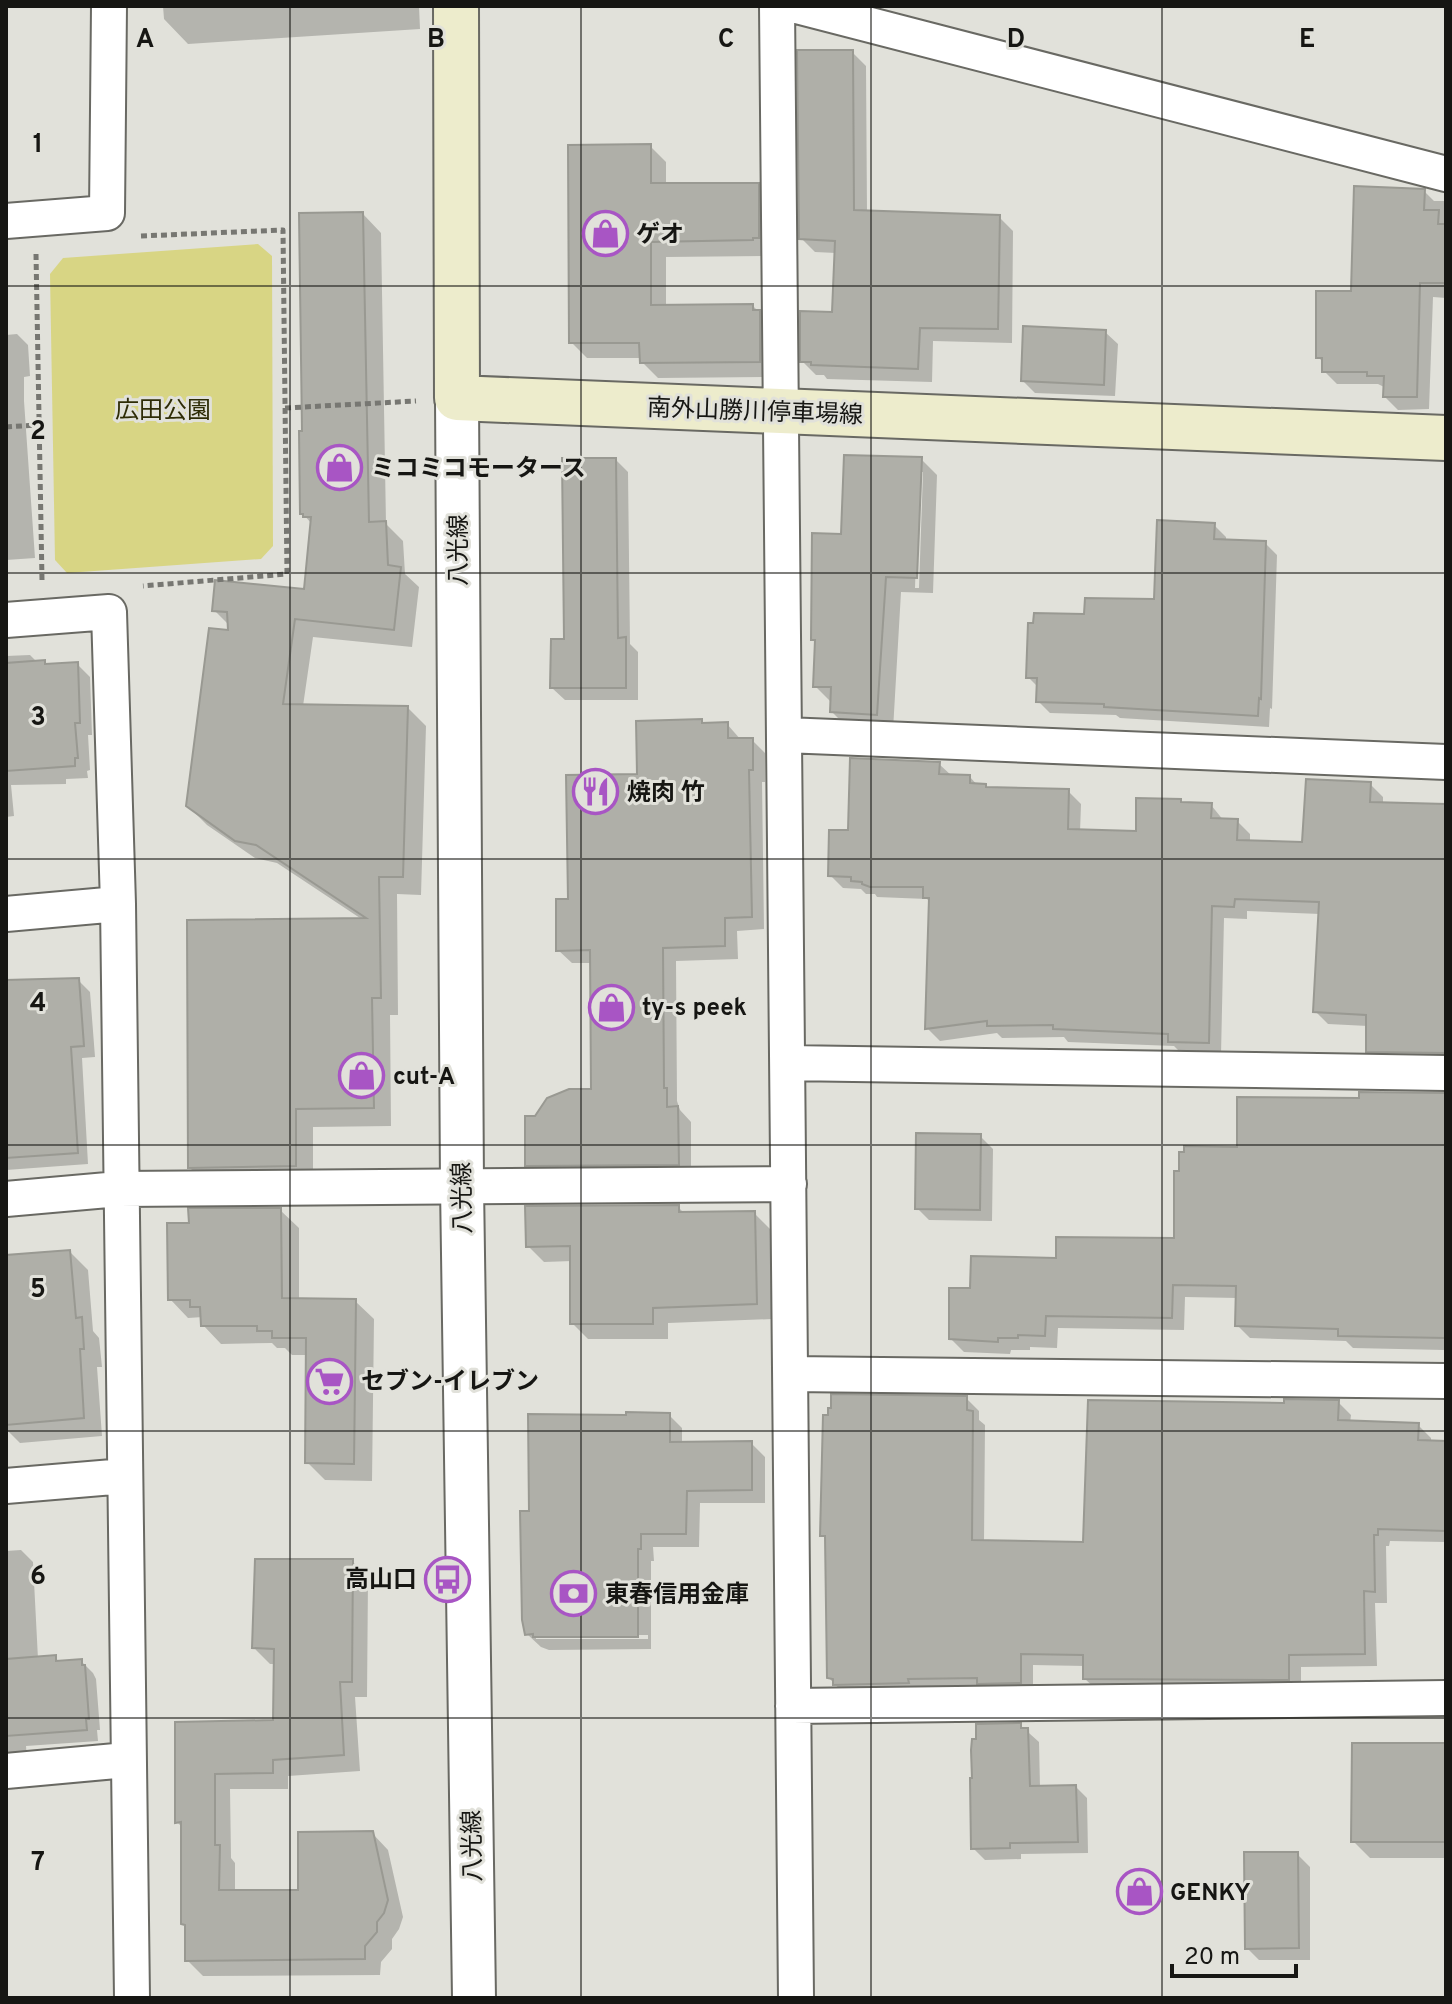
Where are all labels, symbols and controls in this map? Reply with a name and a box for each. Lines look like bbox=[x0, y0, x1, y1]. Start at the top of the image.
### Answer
text: A bbox=[136, 24, 154, 57]
text: B bbox=[427, 24, 445, 57]
text: C bbox=[718, 24, 734, 57]
text: D bbox=[1007, 24, 1025, 57]
text: E bbox=[1299, 24, 1315, 57]
text: 1 bbox=[33, 129, 43, 162]
shop icon: ゲオ bbox=[581, 210, 629, 258]
place label: ゲオ bbox=[636, 221, 684, 251]
street label: 南外山勝川停車場線 bbox=[646, 394, 863, 432]
park label: 広田公園 bbox=[115, 397, 211, 427]
text: 2 bbox=[30, 416, 46, 449]
shop icon: ミコミコモータース bbox=[316, 444, 364, 492]
place label: ミコミコモータース bbox=[371, 455, 586, 485]
street label: 八光線 bbox=[445, 514, 475, 586]
text: 3 bbox=[30, 702, 46, 735]
restaurant icon: 焼肉 竹 bbox=[572, 768, 620, 816]
place label: 焼肉 竹 bbox=[627, 779, 705, 809]
shop icon: ty-s peek bbox=[587, 983, 635, 1031]
text: 4 bbox=[30, 988, 46, 1021]
place label: ty-s peek bbox=[642, 994, 747, 1024]
shop icon: cut-A bbox=[338, 1052, 386, 1100]
place label: cut-A bbox=[393, 1063, 455, 1093]
street label: 八光線 bbox=[448, 1162, 480, 1234]
text: 5 bbox=[30, 1274, 46, 1307]
supermarket icon: セブン-イレブン bbox=[306, 1357, 354, 1405]
place label: セブン-イレブン bbox=[361, 1368, 539, 1398]
bus stop icon: 高山口 bbox=[424, 1555, 472, 1603]
text: 6 bbox=[30, 1561, 46, 1594]
place label: 高山口 bbox=[345, 1566, 417, 1596]
bank icon: 東春信用金庫 bbox=[550, 1570, 598, 1618]
place label: 東春信用金庫 bbox=[605, 1581, 749, 1611]
street label: 八光線 bbox=[458, 1810, 490, 1882]
text: 7 bbox=[31, 1847, 45, 1880]
shop icon: GENKY bbox=[1115, 1868, 1163, 1916]
place label: GENKY bbox=[1170, 1879, 1251, 1909]
scale bar bbox=[1172, 1928, 1296, 1978]
text: 20 m bbox=[1184, 1943, 1240, 1973]

